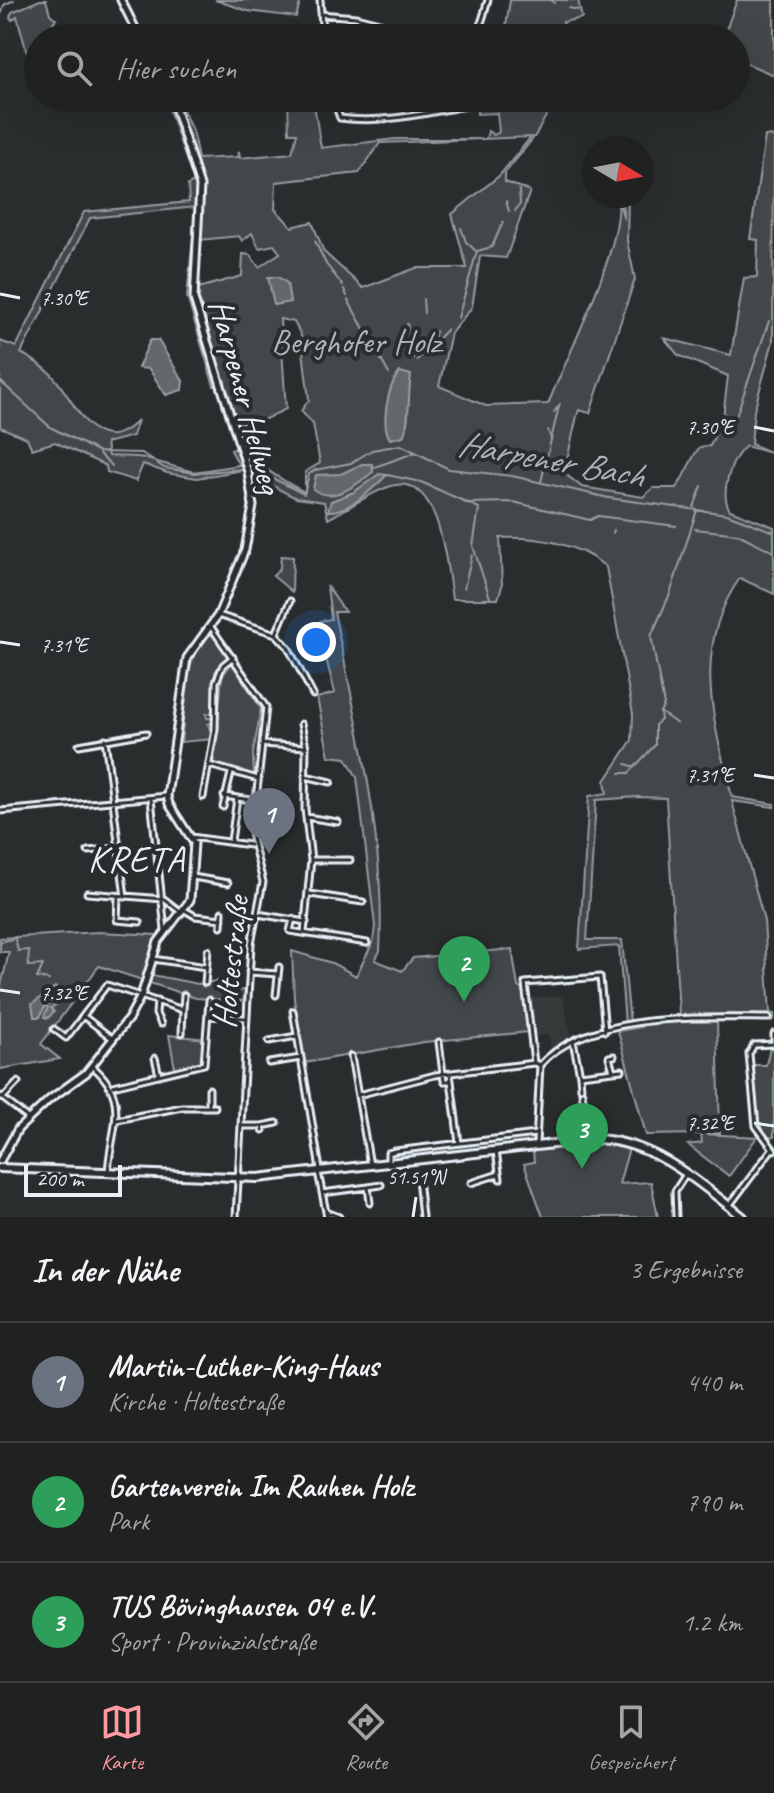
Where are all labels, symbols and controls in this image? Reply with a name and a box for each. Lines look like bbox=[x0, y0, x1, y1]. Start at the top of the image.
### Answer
search box bbox=[24, 24, 750, 112]
icon: search bbox=[52, 46, 96, 90]
text: Hier suchen bbox=[116, 49, 236, 87]
north arrow bbox=[582, 136, 654, 208]
text: 7.30°E bbox=[40, 286, 90, 311]
street label: Harpener Hellweg bbox=[199, 294, 293, 501]
park label: Berghofer Holz bbox=[271, 320, 444, 363]
text: 7.30°E bbox=[686, 415, 736, 440]
water label: Harpener Bach bbox=[455, 420, 650, 498]
your location bbox=[296, 622, 336, 662]
text: 7.31°E bbox=[40, 633, 90, 658]
text: 7.31°E bbox=[686, 763, 736, 788]
pin: 1 bbox=[243, 788, 295, 854]
district label: KRETA bbox=[88, 836, 186, 882]
street label: Holtestraße bbox=[202, 891, 259, 1030]
pin: 2 bbox=[438, 936, 490, 1002]
text: 7.32°E bbox=[40, 981, 90, 1006]
pin: 3 bbox=[556, 1103, 608, 1169]
text: 7.32°E bbox=[686, 1111, 736, 1136]
scale bar bbox=[24, 1161, 122, 1197]
text: 200 m bbox=[36, 1165, 83, 1193]
text: 51.51°N bbox=[387, 1165, 448, 1190]
text: In der Nähe bbox=[32, 1248, 178, 1291]
text: 3 Ergebnisse bbox=[629, 1253, 742, 1286]
text: Martin-Luther-King-Haus bbox=[108, 1347, 379, 1385]
text: 1 bbox=[52, 1366, 64, 1399]
text: 440 m bbox=[686, 1366, 742, 1399]
text: Kirche · Holtestraße bbox=[108, 1385, 284, 1418]
text: Gartenverein Im Rauhen Holz bbox=[108, 1467, 413, 1505]
text: 2 bbox=[52, 1486, 64, 1519]
text: 790 m bbox=[686, 1486, 742, 1519]
text: Park bbox=[108, 1505, 149, 1538]
text: TUS Bövinghausen 04 e.V. bbox=[108, 1587, 375, 1625]
text: 3 bbox=[52, 1606, 64, 1639]
text: 1.2 km bbox=[682, 1606, 742, 1639]
text: Sport · Provinzialstraße bbox=[108, 1625, 316, 1658]
tab: Karte bbox=[100, 1700, 144, 1776]
tab: Route bbox=[344, 1700, 388, 1776]
tab: Gespeichert bbox=[588, 1700, 674, 1776]

